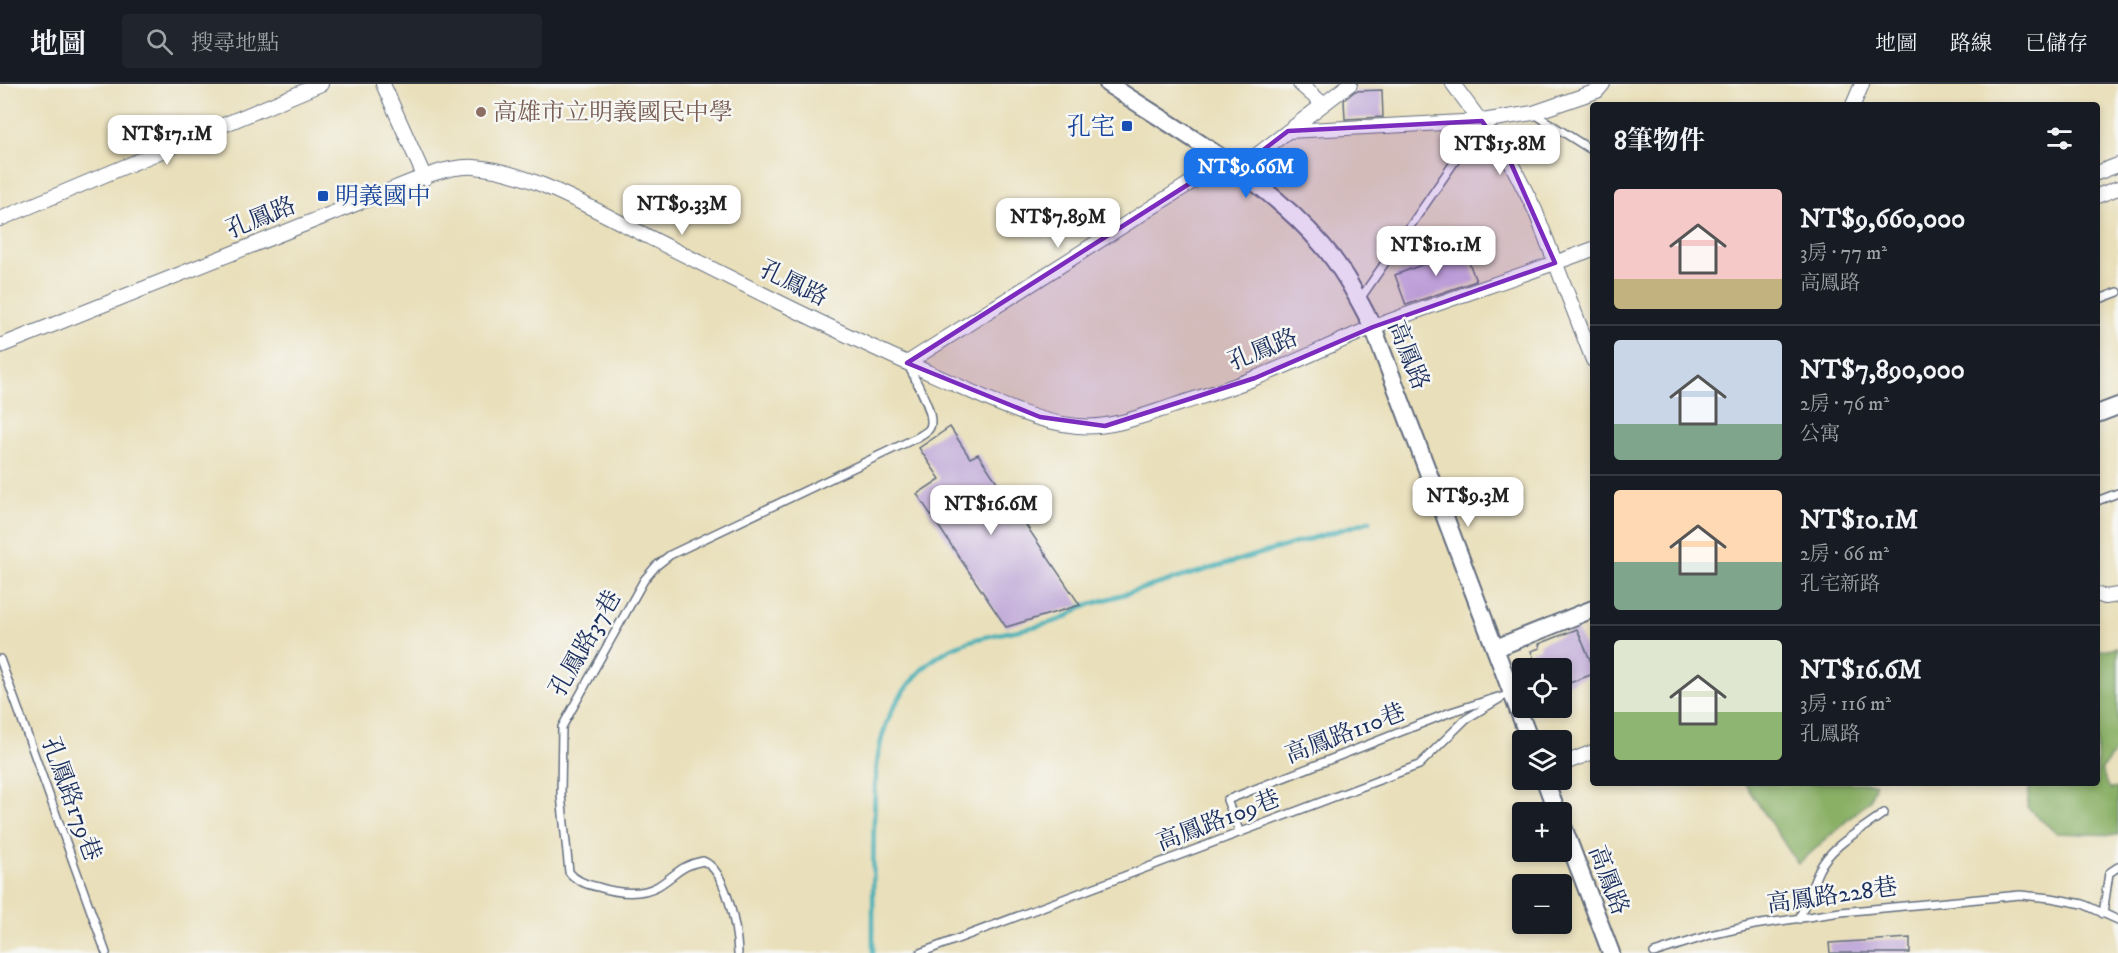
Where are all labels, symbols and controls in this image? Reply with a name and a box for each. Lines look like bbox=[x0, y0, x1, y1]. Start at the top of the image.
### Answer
search box bbox=[122, 14, 542, 68]
icon: search bbox=[143, 25, 176, 58]
text: 地圖 bbox=[30, 27, 86, 62]
text: 搜尋地點 bbox=[191, 30, 279, 57]
text: 地圖 bbox=[1875, 31, 1917, 57]
text: 路線 bbox=[1950, 31, 1992, 57]
text: 已儲存 bbox=[2025, 31, 2088, 57]
place label: 高雄市立明義國民中學 bbox=[493, 98, 733, 128]
marker: 高雄市立明義國民中學 bbox=[474, 105, 488, 119]
place label: 孔宅 bbox=[1067, 112, 1115, 142]
pin: NT$17.1M bbox=[105, 115, 229, 166]
marker: 孔宅 bbox=[1120, 119, 1134, 133]
text: NT$17.1M bbox=[122, 122, 212, 147]
icon: filters bbox=[2043, 122, 2076, 155]
pin: NT$15.8M bbox=[1438, 125, 1562, 176]
text: 8筆物件 bbox=[1614, 125, 1705, 158]
text: NT$15.8M bbox=[1454, 132, 1546, 157]
pin: NT$9.66M bbox=[1184, 148, 1308, 199]
text: NT$9.66M bbox=[1198, 155, 1294, 180]
place label: 明義國中 bbox=[335, 182, 431, 212]
pin: NT$9.33M bbox=[620, 185, 744, 236]
marker: 明義國中 bbox=[316, 189, 330, 203]
street label: 孔鳳路 bbox=[222, 191, 300, 245]
text: NT$9.33M bbox=[637, 192, 727, 217]
pin: NT$7.89M bbox=[996, 198, 1120, 249]
text: NT$9,660,000 bbox=[1800, 203, 1965, 236]
text: NT$7.89M bbox=[1010, 205, 1106, 230]
icon: home bbox=[1662, 213, 1734, 285]
pin: NT$10.1M bbox=[1374, 226, 1498, 277]
text: NT$10.1M bbox=[1391, 233, 1481, 258]
text: 3房 · 77 m² bbox=[1800, 241, 1887, 266]
street label: 孔鳳路 bbox=[755, 255, 832, 313]
text: 高鳳路 bbox=[1800, 271, 1860, 296]
street label: 高鳳路 bbox=[1381, 316, 1435, 394]
street label: 孔鳳路 bbox=[1224, 323, 1302, 377]
text: NT$7,890,000 bbox=[1800, 354, 1965, 387]
icon: home bbox=[1662, 364, 1734, 436]
text: 2房 · 76 m² bbox=[1800, 392, 1889, 417]
text: 公寓 bbox=[1800, 422, 1840, 447]
pin: NT$9.3M bbox=[1413, 477, 1523, 528]
text: NT$9.3M bbox=[1427, 484, 1509, 509]
pin: NT$16.6M bbox=[929, 485, 1053, 536]
text: NT$16.6M bbox=[944, 492, 1038, 517]
text: NT$10.1M bbox=[1800, 504, 1918, 537]
icon: home bbox=[1662, 514, 1734, 586]
text: 2房 · 66 m² bbox=[1800, 542, 1889, 567]
text: 孔宅新路 bbox=[1800, 572, 1880, 597]
street label: 孔鳳路37巷 bbox=[543, 585, 628, 702]
text: NT$16.6M bbox=[1800, 654, 1922, 687]
map controls bbox=[1512, 658, 1572, 934]
button: locate bbox=[1512, 658, 1572, 718]
icon: home bbox=[1662, 664, 1734, 736]
text: 3房 · 116 m² bbox=[1800, 692, 1891, 717]
street label: 高鳳路110巷 bbox=[1281, 697, 1410, 771]
text: 孔鳳路 bbox=[1800, 722, 1860, 747]
button: layers bbox=[1512, 730, 1572, 790]
street label: 孔鳳路179巷 bbox=[35, 733, 107, 865]
street label: 高鳳路109巷 bbox=[1152, 784, 1284, 858]
button: + bbox=[1512, 802, 1572, 862]
street label: 高鳳路 bbox=[1581, 841, 1635, 919]
street label: 高鳳路228巷 bbox=[1765, 872, 1899, 920]
button: − bbox=[1512, 874, 1572, 934]

